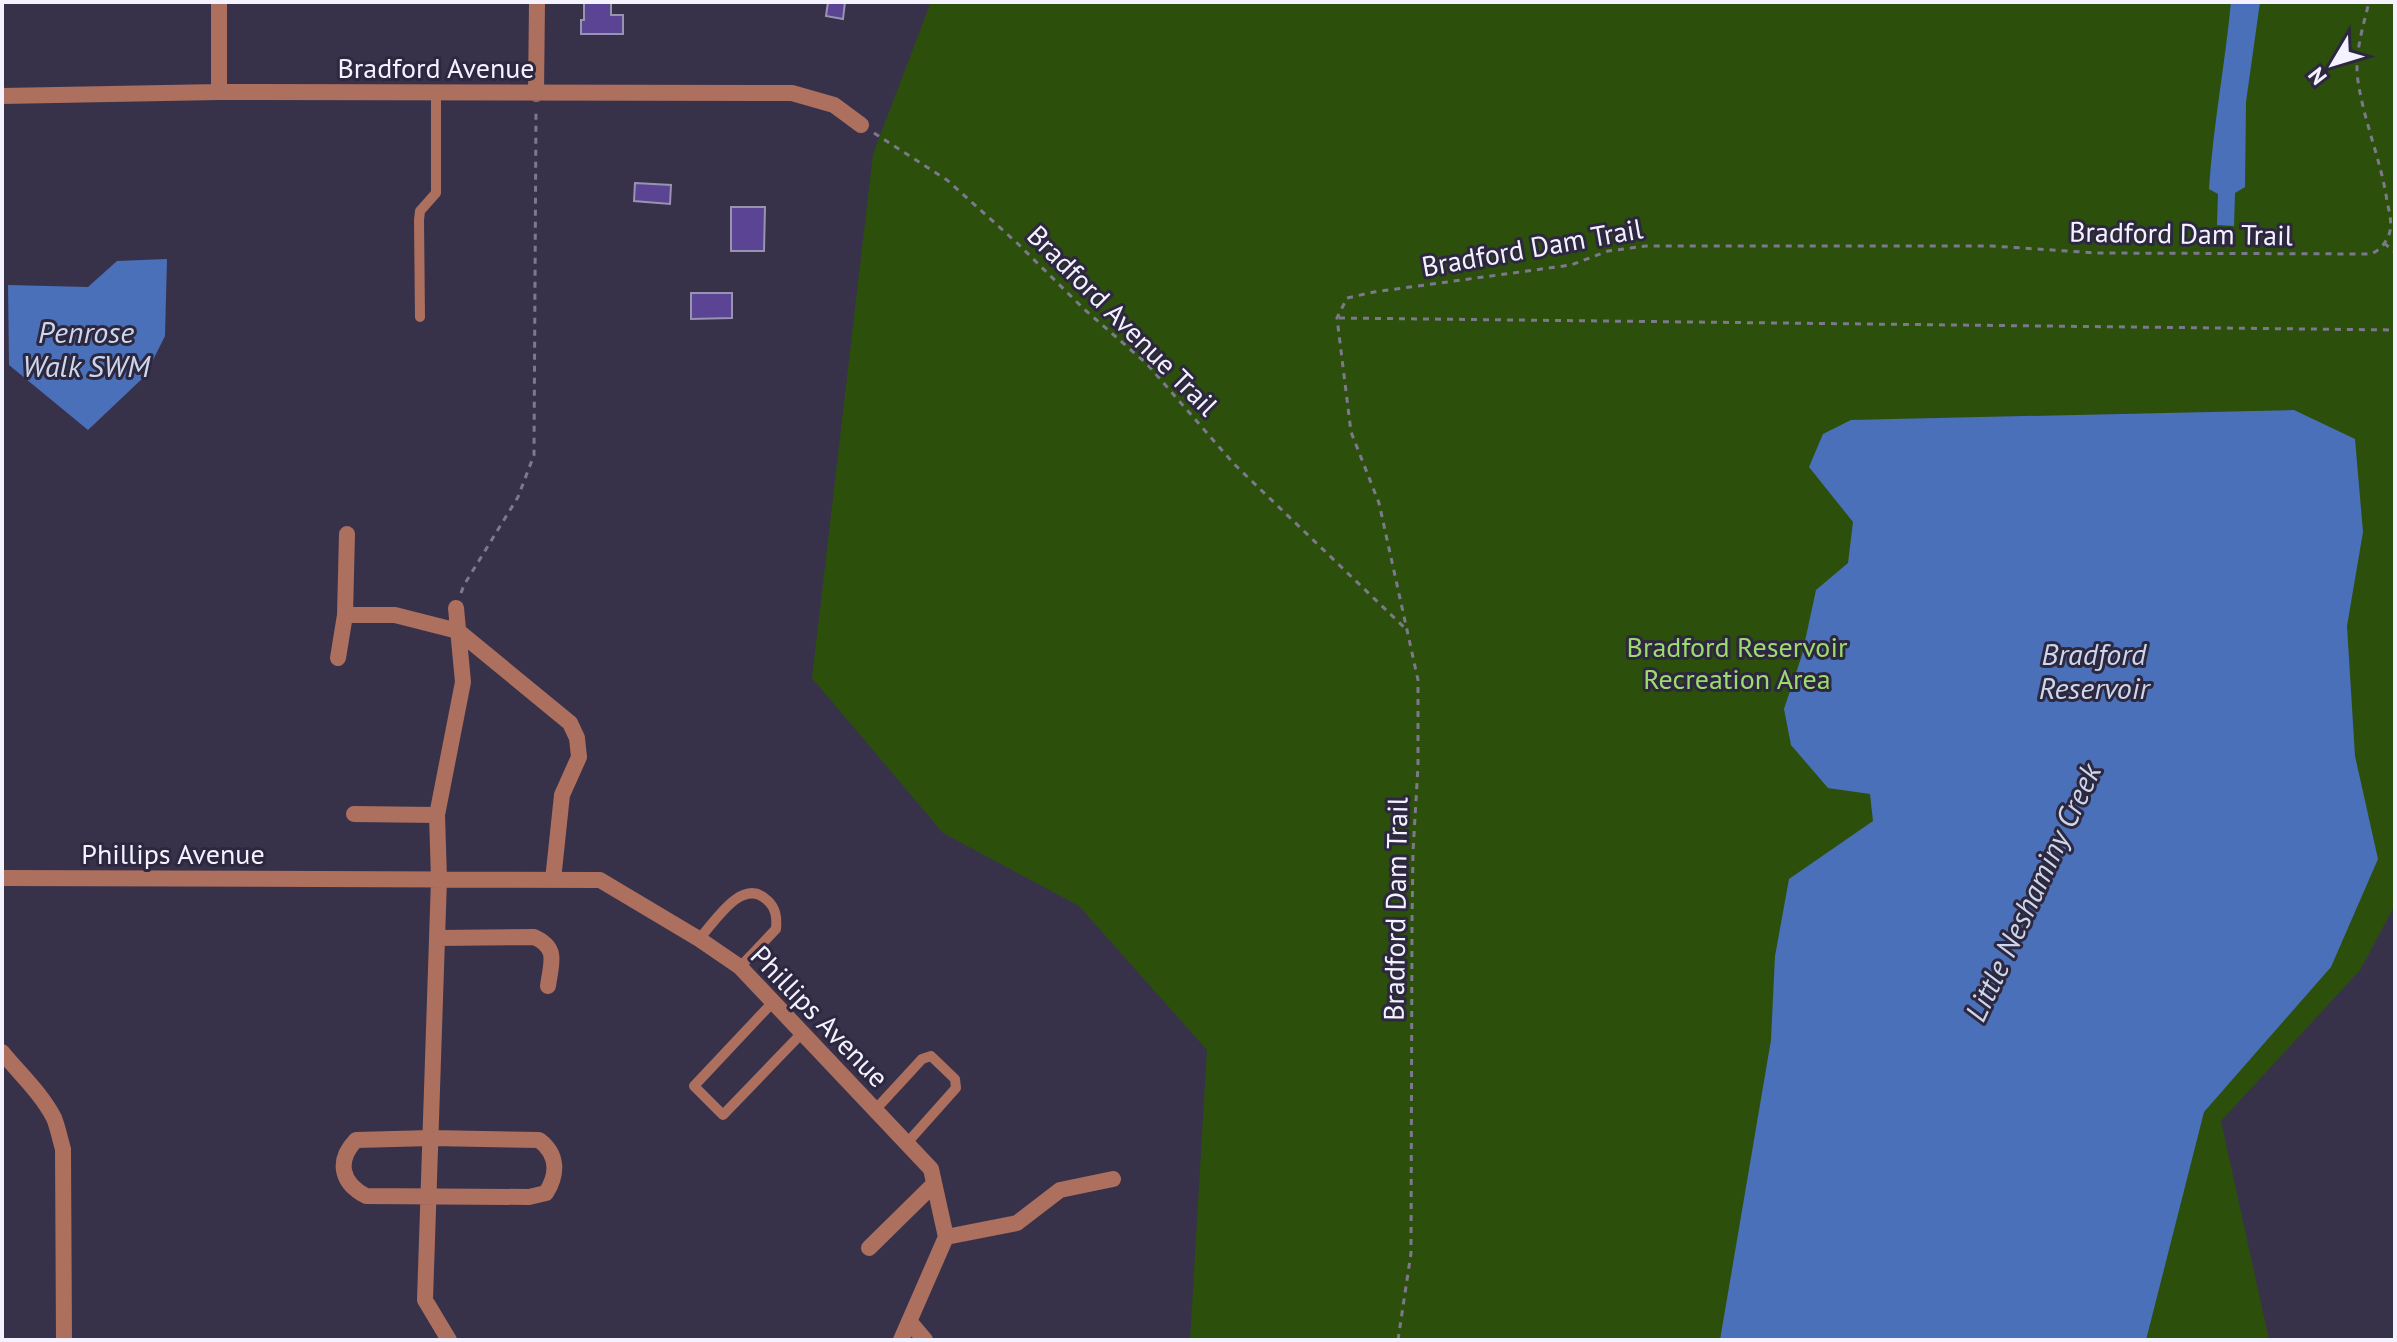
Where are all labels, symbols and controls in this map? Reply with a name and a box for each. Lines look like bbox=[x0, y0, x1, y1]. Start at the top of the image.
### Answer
north arrow bbox=[2293, 24, 2373, 104]
street label: Bradford Avenue bbox=[337, 49, 535, 86]
text: N bbox=[2302, 62, 2333, 91]
street label: Bradford Dam Trail bbox=[1419, 209, 1645, 285]
street label: Bradford Dam Trail bbox=[2069, 213, 2293, 253]
street label: Bradford Avenue Trail bbox=[1020, 217, 1226, 423]
water label: Penrose Walk SWM bbox=[22, 312, 151, 385]
park label: Bradford Reservoir Recreation Area bbox=[1627, 628, 1848, 697]
water label: Bradford Reservoir bbox=[2039, 634, 2152, 707]
water label: Little Neshaminy Creek bbox=[1955, 755, 2109, 1027]
street label: Bradford Dam Trail bbox=[1375, 797, 1415, 1021]
street label: Phillips Avenue bbox=[81, 835, 265, 872]
street label: Phillips Avenue bbox=[743, 937, 897, 1095]

